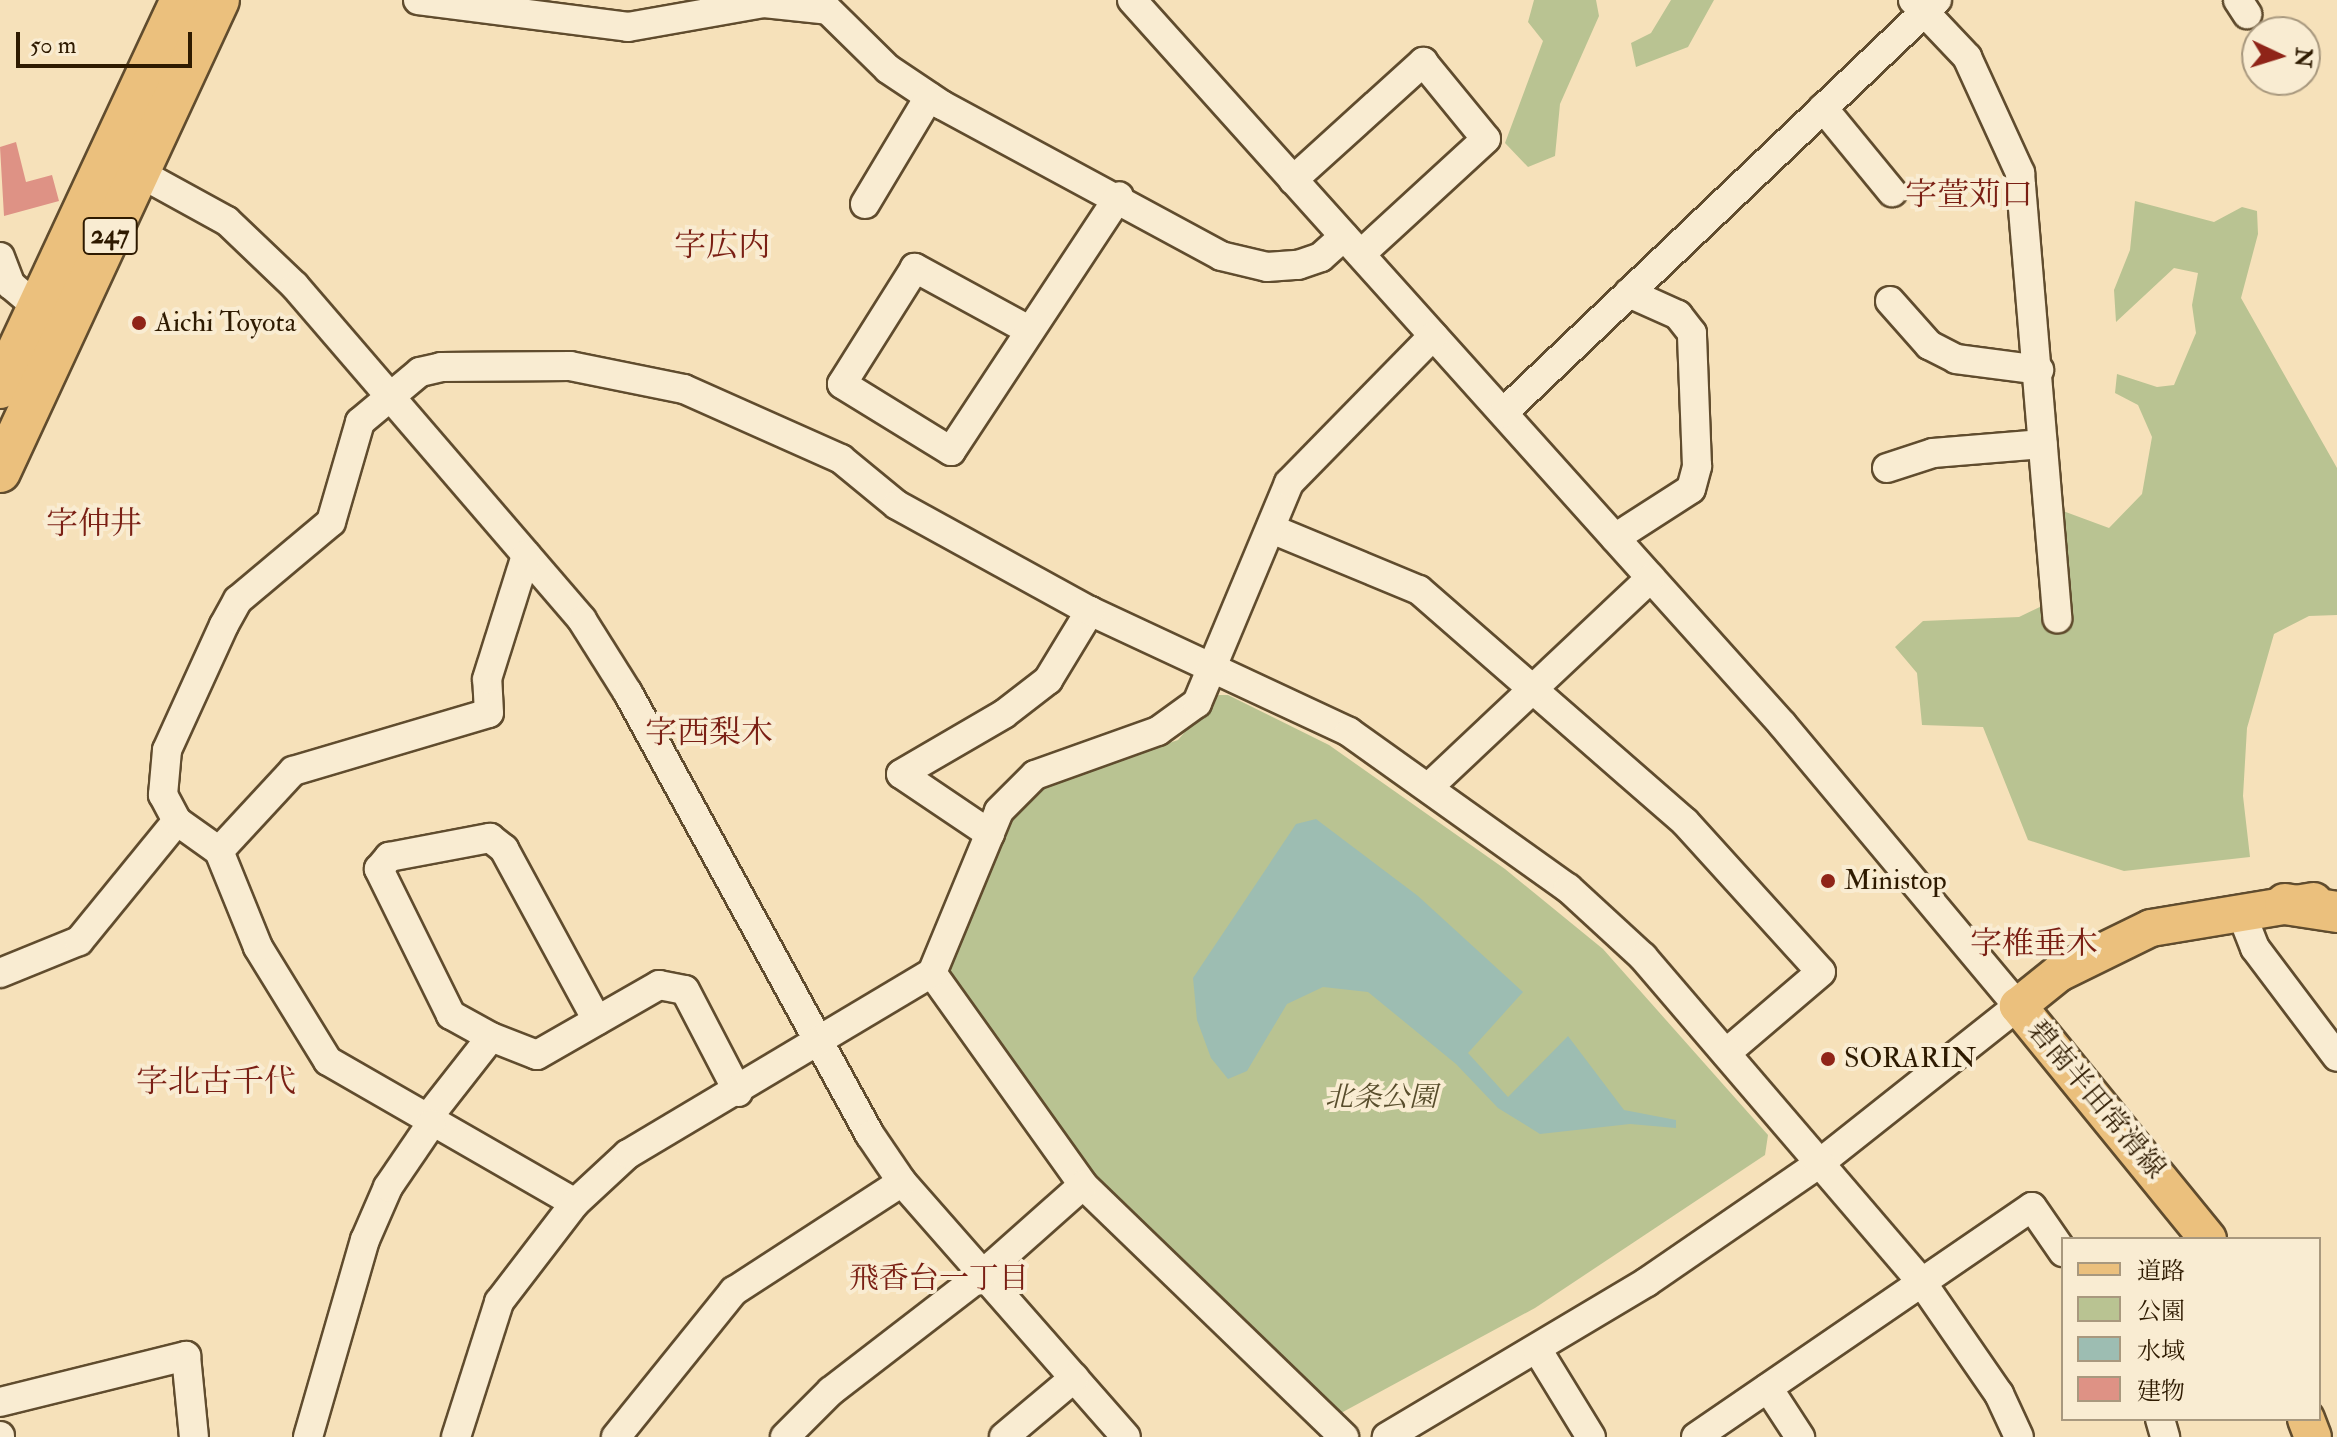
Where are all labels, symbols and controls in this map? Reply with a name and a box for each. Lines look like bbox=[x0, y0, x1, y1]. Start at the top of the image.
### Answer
scale bar bbox=[20, 16, 196, 66]
north arrow bbox=[2241, 16, 2321, 96]
text: 50 m bbox=[30, 30, 76, 61]
text: N bbox=[2288, 47, 2318, 68]
district label: 字萱苅口 bbox=[1905, 176, 2033, 214]
road number: 247 bbox=[82, 214, 138, 258]
district label: 字広内 bbox=[674, 227, 770, 265]
place label: Aichi Toyota bbox=[155, 306, 296, 340]
marker: Aichi Toyota bbox=[130, 314, 148, 332]
district label: 字仲井 bbox=[46, 505, 142, 543]
district label: 字西梨木 bbox=[645, 714, 773, 752]
place label: Ministop bbox=[1844, 864, 1947, 898]
marker: Ministop bbox=[1819, 872, 1837, 890]
district label: 字椎垂木 bbox=[1970, 925, 2098, 963]
street label: 碧南半田常滑線 bbox=[2020, 1014, 2172, 1186]
place label: SORARIN bbox=[1844, 1042, 1976, 1076]
marker: SORARIN bbox=[1819, 1050, 1837, 1068]
district label: 字北古千代 bbox=[136, 1063, 296, 1101]
park label: 北条公園 bbox=[1325, 1081, 1437, 1115]
legend bbox=[2061, 1237, 2321, 1421]
text: 道路 bbox=[2137, 1256, 2185, 1287]
district label: 飛香台一丁目 bbox=[849, 1261, 1029, 1297]
text: 公園 bbox=[2137, 1296, 2185, 1327]
text: 水域 bbox=[2137, 1336, 2185, 1367]
text: 建物 bbox=[2137, 1376, 2185, 1407]

